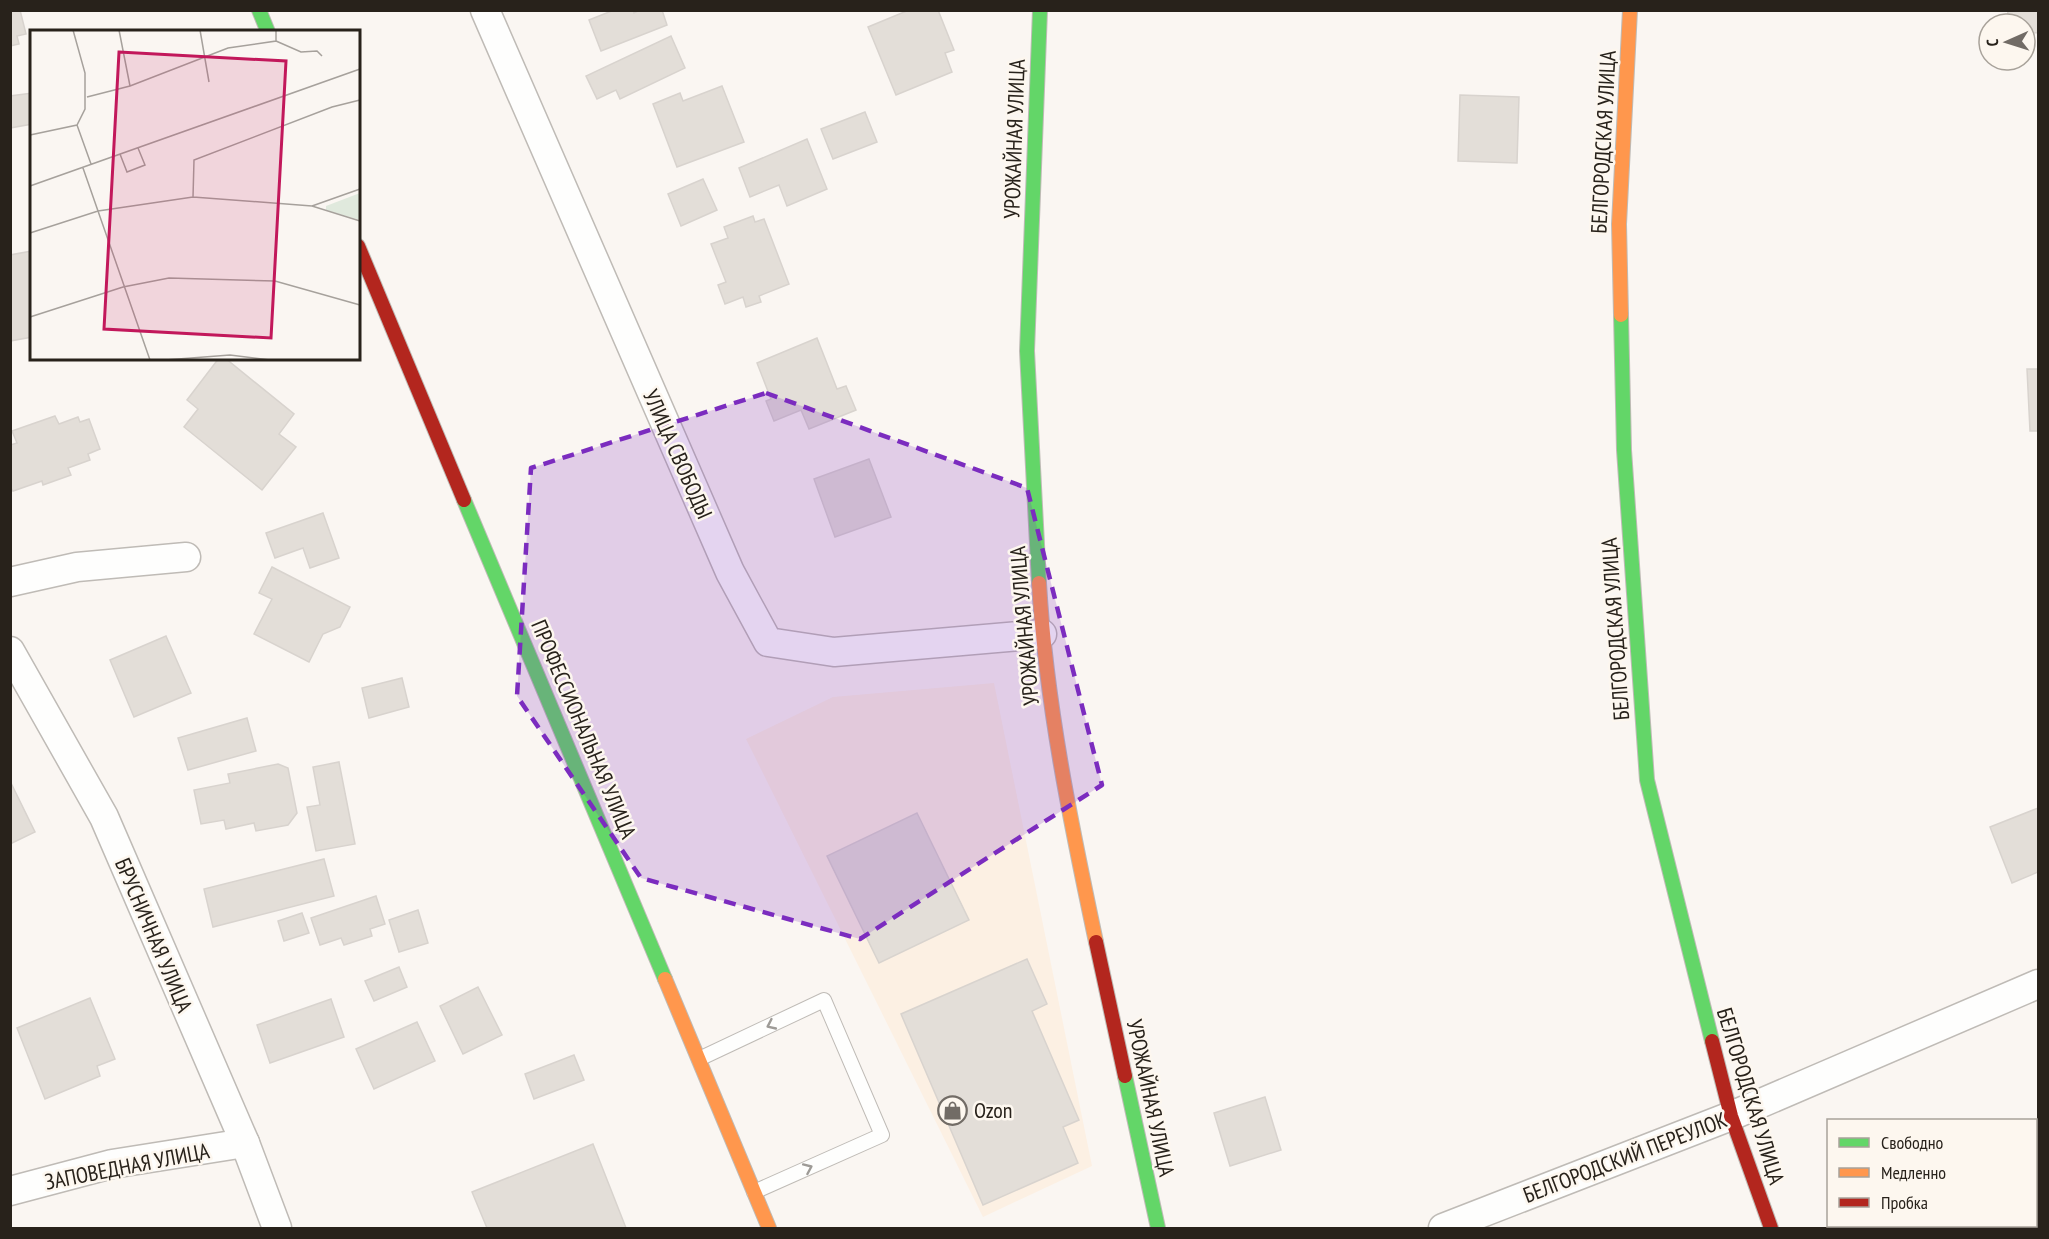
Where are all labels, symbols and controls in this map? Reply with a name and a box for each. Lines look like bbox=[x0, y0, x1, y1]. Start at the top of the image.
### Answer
north arrow bbox=[1977, 12, 2037, 72]
inset map bbox=[30, 30, 360, 360]
text: С bbox=[1982, 38, 2002, 47]
street label: БЕЛГОРОДСКАЯ УЛИЦА bbox=[1584, 49, 1622, 234]
street label: УРОЖАЙНАЯ УЛИЦА bbox=[997, 58, 1031, 219]
street label: УЛИЦА СВОБОДЫ bbox=[637, 385, 719, 523]
street label: БЕЛГОРОДСКАЯ УЛИЦА bbox=[1595, 536, 1635, 721]
street label: УРОЖАЙНАЯ УЛИЦА bbox=[1003, 545, 1045, 707]
street label: ПРОФЕССИОНАЛЬНАЯ УЛИЦА bbox=[525, 615, 643, 843]
street label: БРУСНИЧНАЯ УЛИЦА bbox=[109, 854, 199, 1017]
street label: БЕЛГОРОДСКАЯ УЛИЦА bbox=[1711, 1004, 1791, 1188]
street label: УРОЖАЙНАЯ УЛИЦА bbox=[1121, 1017, 1181, 1180]
one-way arrow bbox=[767, 1018, 778, 1030]
shop icon: Ozon bbox=[937, 1094, 969, 1126]
place label: Ozon bbox=[974, 1096, 1013, 1124]
street label: БЕЛГОРОДСКИЙ ПЕРЕУЛОК bbox=[1519, 1105, 1731, 1209]
legend bbox=[1827, 1119, 2037, 1227]
text: Свободно bbox=[1881, 1131, 1944, 1154]
street label: ЗАПОВЕДНАЯ УЛИЦА bbox=[42, 1136, 212, 1196]
text: Медленно bbox=[1881, 1161, 1946, 1184]
one-way arrow bbox=[801, 1163, 812, 1175]
text: Пробка bbox=[1881, 1191, 1928, 1214]

